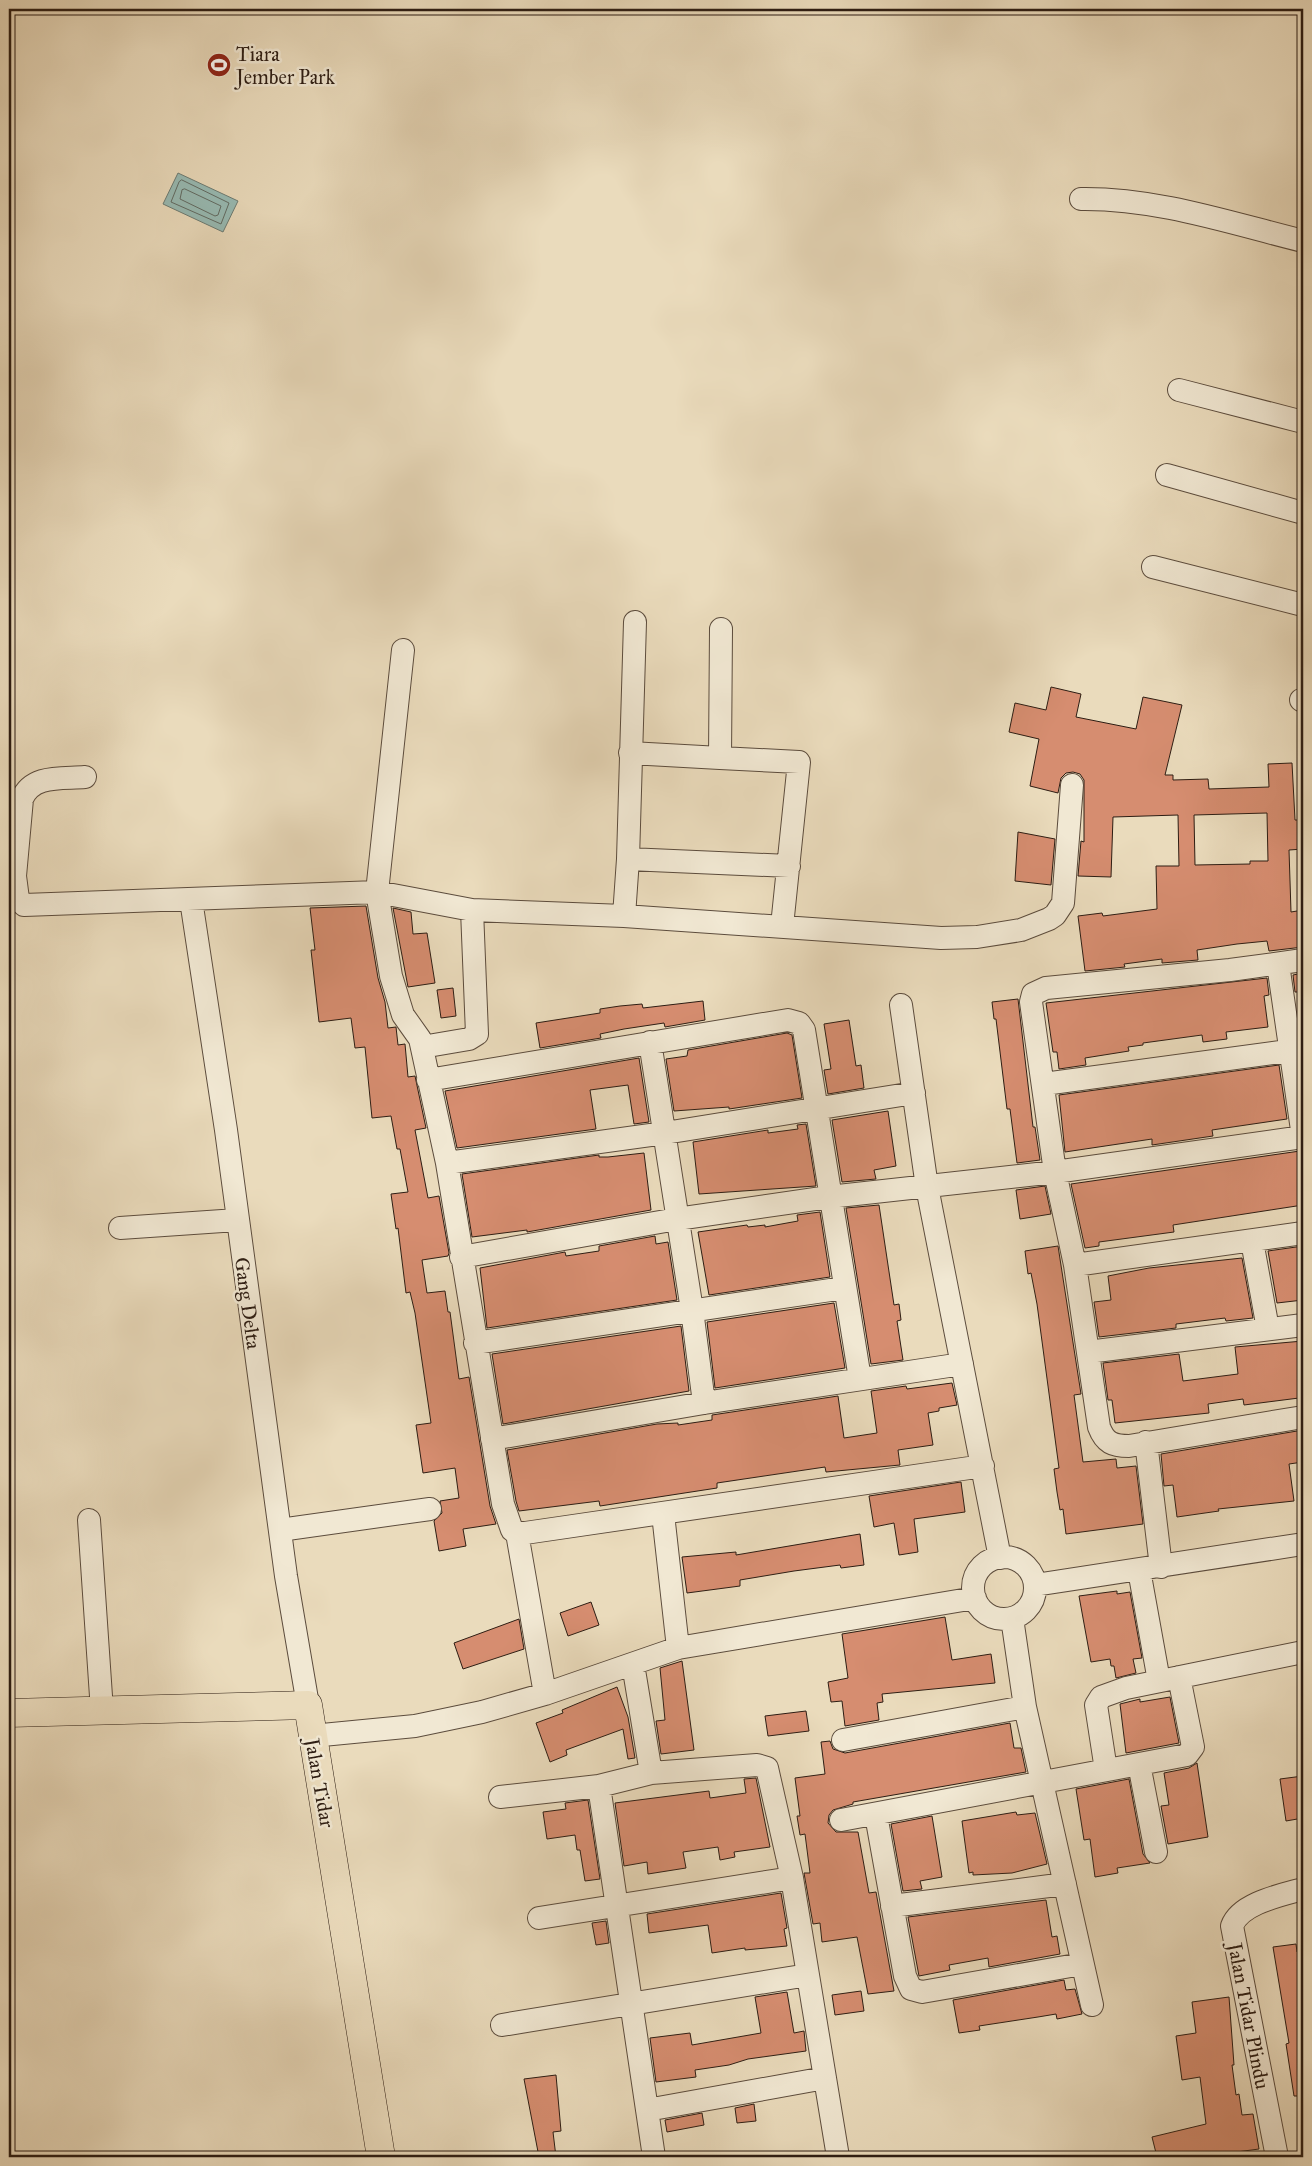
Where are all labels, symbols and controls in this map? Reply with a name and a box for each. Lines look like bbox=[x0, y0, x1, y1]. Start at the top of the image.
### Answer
place label: Tiara Jember Park bbox=[234, 42, 335, 90]
sports icon: Tiara Jember Park bbox=[206, 52, 232, 78]
street label: Gang Delta bbox=[229, 1256, 266, 1351]
street label: Jalan Tidar bbox=[299, 1735, 340, 1830]
street label: Jalan Tidar Plindu bbox=[1222, 1939, 1275, 2092]

